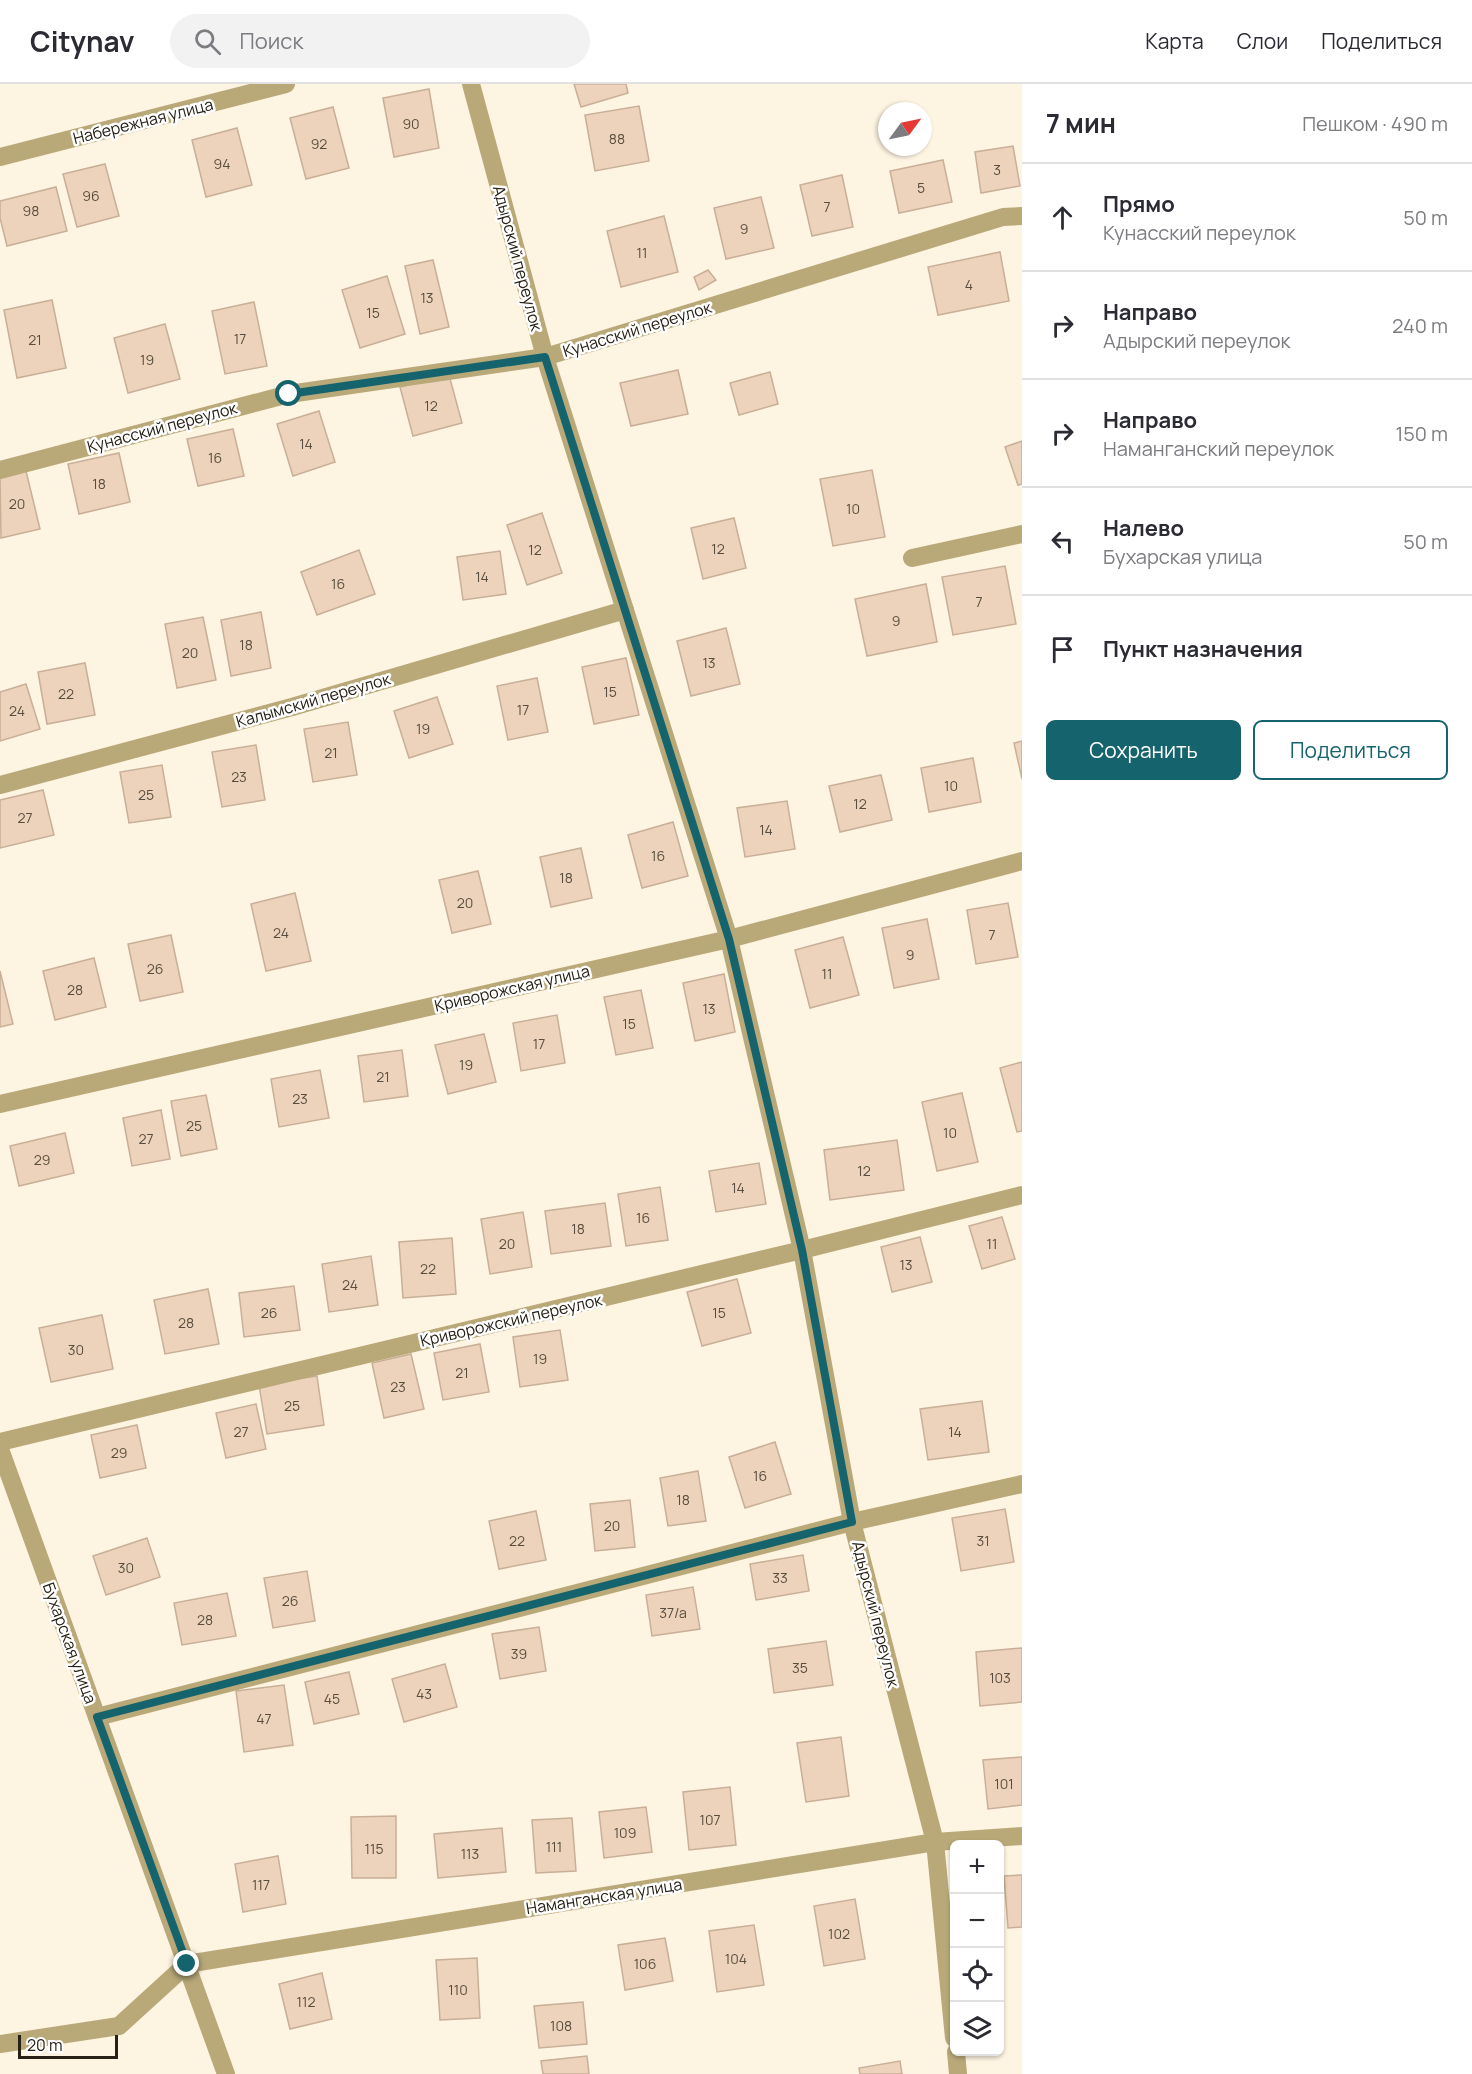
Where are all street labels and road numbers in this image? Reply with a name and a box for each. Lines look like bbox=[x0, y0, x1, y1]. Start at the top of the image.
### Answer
street label: Набережная улица bbox=[71, 93, 215, 149]
street label: Адырский переулок bbox=[488, 183, 548, 334]
street label: Кунасский переулок bbox=[560, 296, 715, 362]
street label: Кунасский переулок bbox=[85, 396, 240, 458]
street label: Калымский переулок bbox=[233, 667, 394, 733]
street label: Криворожская улица bbox=[432, 959, 592, 1017]
street label: Криворожский переулок bbox=[418, 1288, 605, 1352]
street label: Адырский переулок bbox=[847, 1539, 905, 1690]
street label: Бухарская улица bbox=[38, 1579, 102, 1707]
street label: Наманганская улица bbox=[524, 1873, 684, 1919]

